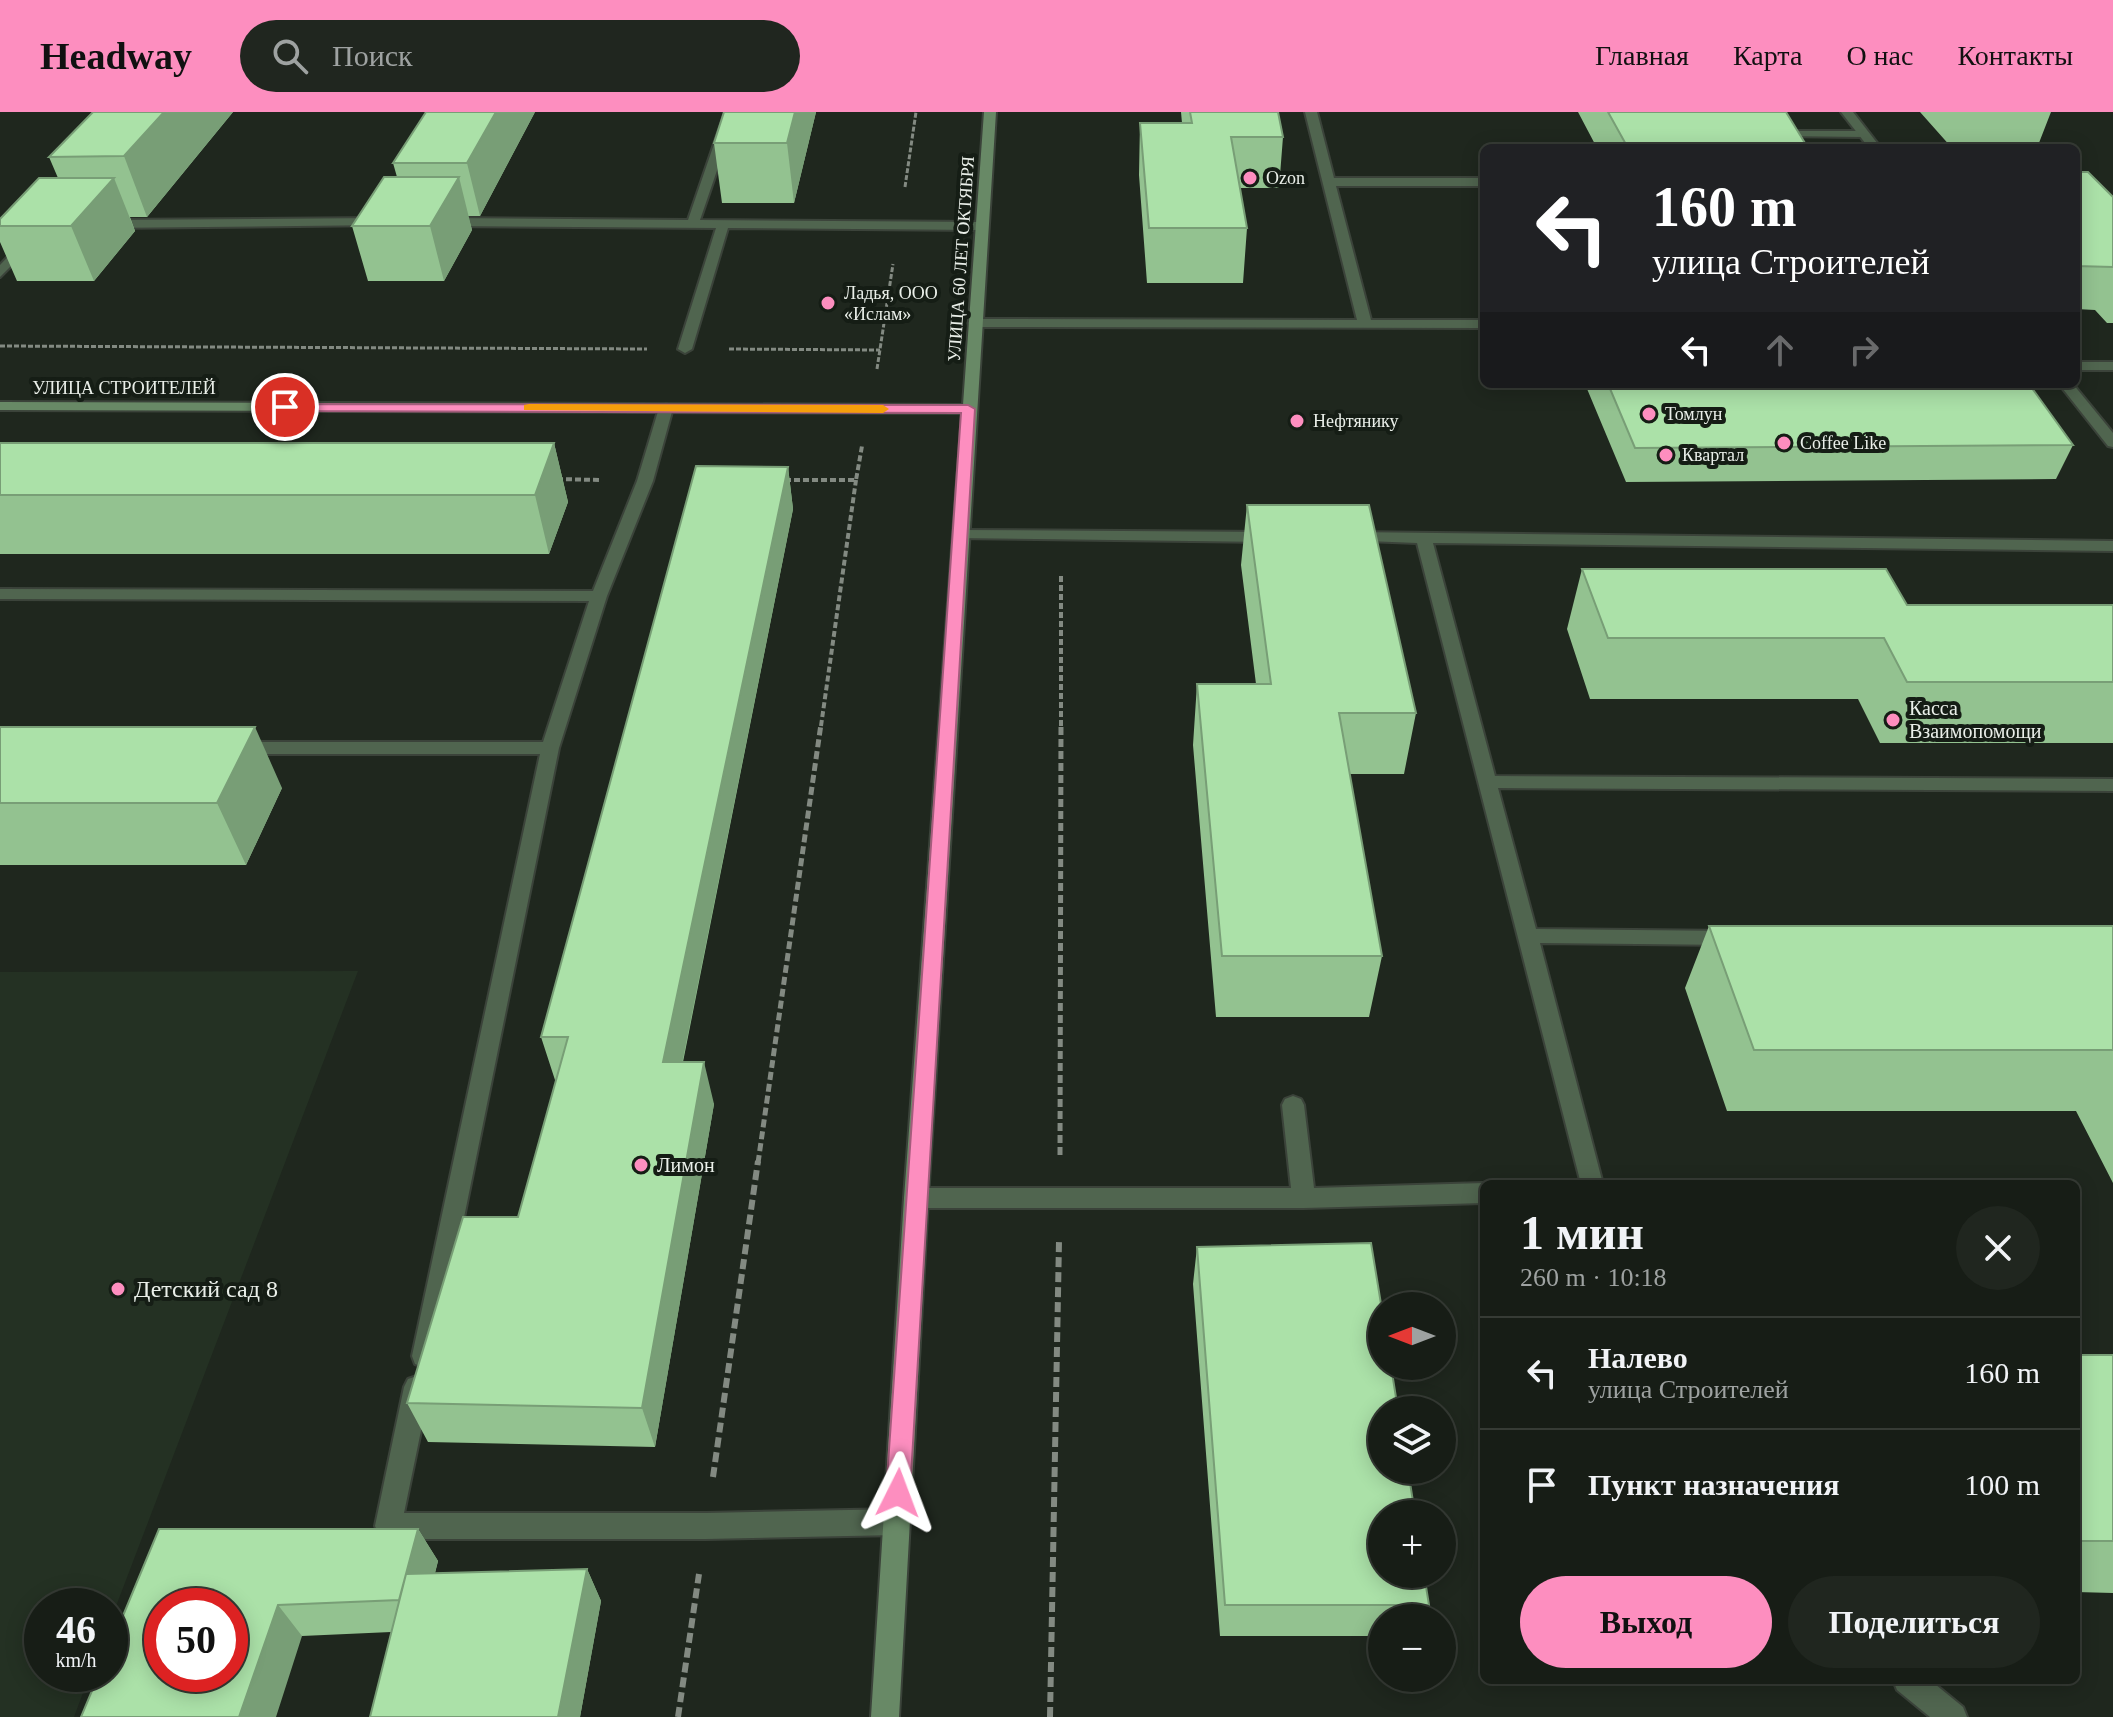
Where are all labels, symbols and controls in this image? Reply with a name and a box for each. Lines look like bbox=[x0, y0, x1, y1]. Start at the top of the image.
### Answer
search box bbox=[240, 20, 800, 92]
icon: search bbox=[268, 34, 312, 78]
text: Headway bbox=[40, 35, 192, 77]
text: Поиск bbox=[332, 39, 413, 72]
text: Главная bbox=[1595, 40, 1689, 71]
text: Карта bbox=[1733, 40, 1802, 71]
text: О нас bbox=[1846, 40, 1913, 71]
text: Контакты bbox=[1957, 40, 2073, 71]
street label: УЛИЦА 60 ЛЕТ ОКТЯБРЯ bbox=[944, 155, 978, 363]
place label: Ozon bbox=[1266, 168, 1305, 188]
marker: Ozon bbox=[1241, 169, 1259, 187]
icon: left bbox=[1520, 176, 1624, 280]
text: 160 m bbox=[1652, 176, 1797, 238]
text: улица Строителей bbox=[1652, 242, 1930, 282]
place label: Ладья, ООО «Ислам» bbox=[844, 283, 938, 324]
marker: Ладья, ООО «Ислам» bbox=[819, 294, 837, 312]
icon: left bbox=[1674, 328, 1718, 372]
icon: ahead bbox=[1758, 328, 1802, 372]
icon: right bbox=[1842, 328, 1886, 372]
pin bbox=[251, 373, 319, 441]
street label: УЛИЦА СТРОИТЕЛЕЙ bbox=[32, 378, 216, 398]
icon: arrive bbox=[263, 385, 307, 429]
place label: Томлун bbox=[1665, 404, 1723, 424]
marker: Томлун bbox=[1640, 405, 1658, 423]
place label: Нефтянику bbox=[1313, 411, 1399, 431]
marker: Нефтянику bbox=[1288, 412, 1306, 430]
place label: Coffee Like bbox=[1800, 433, 1886, 453]
marker: Coffee Like bbox=[1775, 434, 1793, 452]
place label: Квартал bbox=[1682, 445, 1744, 465]
marker: Квартал bbox=[1657, 446, 1675, 464]
place label: Касса Взаимопомощи bbox=[1909, 697, 2042, 743]
marker: Касса Взаимопомощи bbox=[1884, 711, 1902, 729]
place label: Лимон bbox=[657, 1154, 715, 1176]
marker: Лимон bbox=[632, 1156, 650, 1174]
text: 1 мин bbox=[1520, 1206, 1644, 1259]
button: close bbox=[1956, 1206, 2040, 1290]
text: 260 m · 10:18 bbox=[1520, 1263, 1667, 1292]
place label: Детский сад 8 bbox=[134, 1276, 278, 1302]
marker: Детский сад 8 bbox=[109, 1280, 127, 1298]
north arrow bbox=[1368, 1292, 1456, 1380]
map controls bbox=[1368, 1292, 1456, 1692]
text: Налево bbox=[1588, 1341, 1688, 1374]
icon: left bbox=[1520, 1351, 1564, 1395]
text: 160 m bbox=[1964, 1356, 2040, 1389]
text: улица Строителей bbox=[1588, 1375, 1789, 1404]
button: layers bbox=[1368, 1396, 1456, 1484]
position arrow bbox=[856, 1451, 940, 1535]
icon: arrive bbox=[1520, 1463, 1564, 1507]
text: Пункт назначения bbox=[1588, 1468, 1840, 1501]
text: 100 m bbox=[1964, 1468, 2040, 1501]
button: + bbox=[1368, 1500, 1456, 1588]
button: Выход bbox=[1520, 1576, 1772, 1668]
button: Поделиться bbox=[1788, 1576, 2040, 1668]
speed limit sign: 50 bbox=[144, 1588, 248, 1692]
button: − bbox=[1368, 1604, 1456, 1692]
text: 46 bbox=[56, 1607, 96, 1652]
text: km/h bbox=[55, 1649, 97, 1671]

